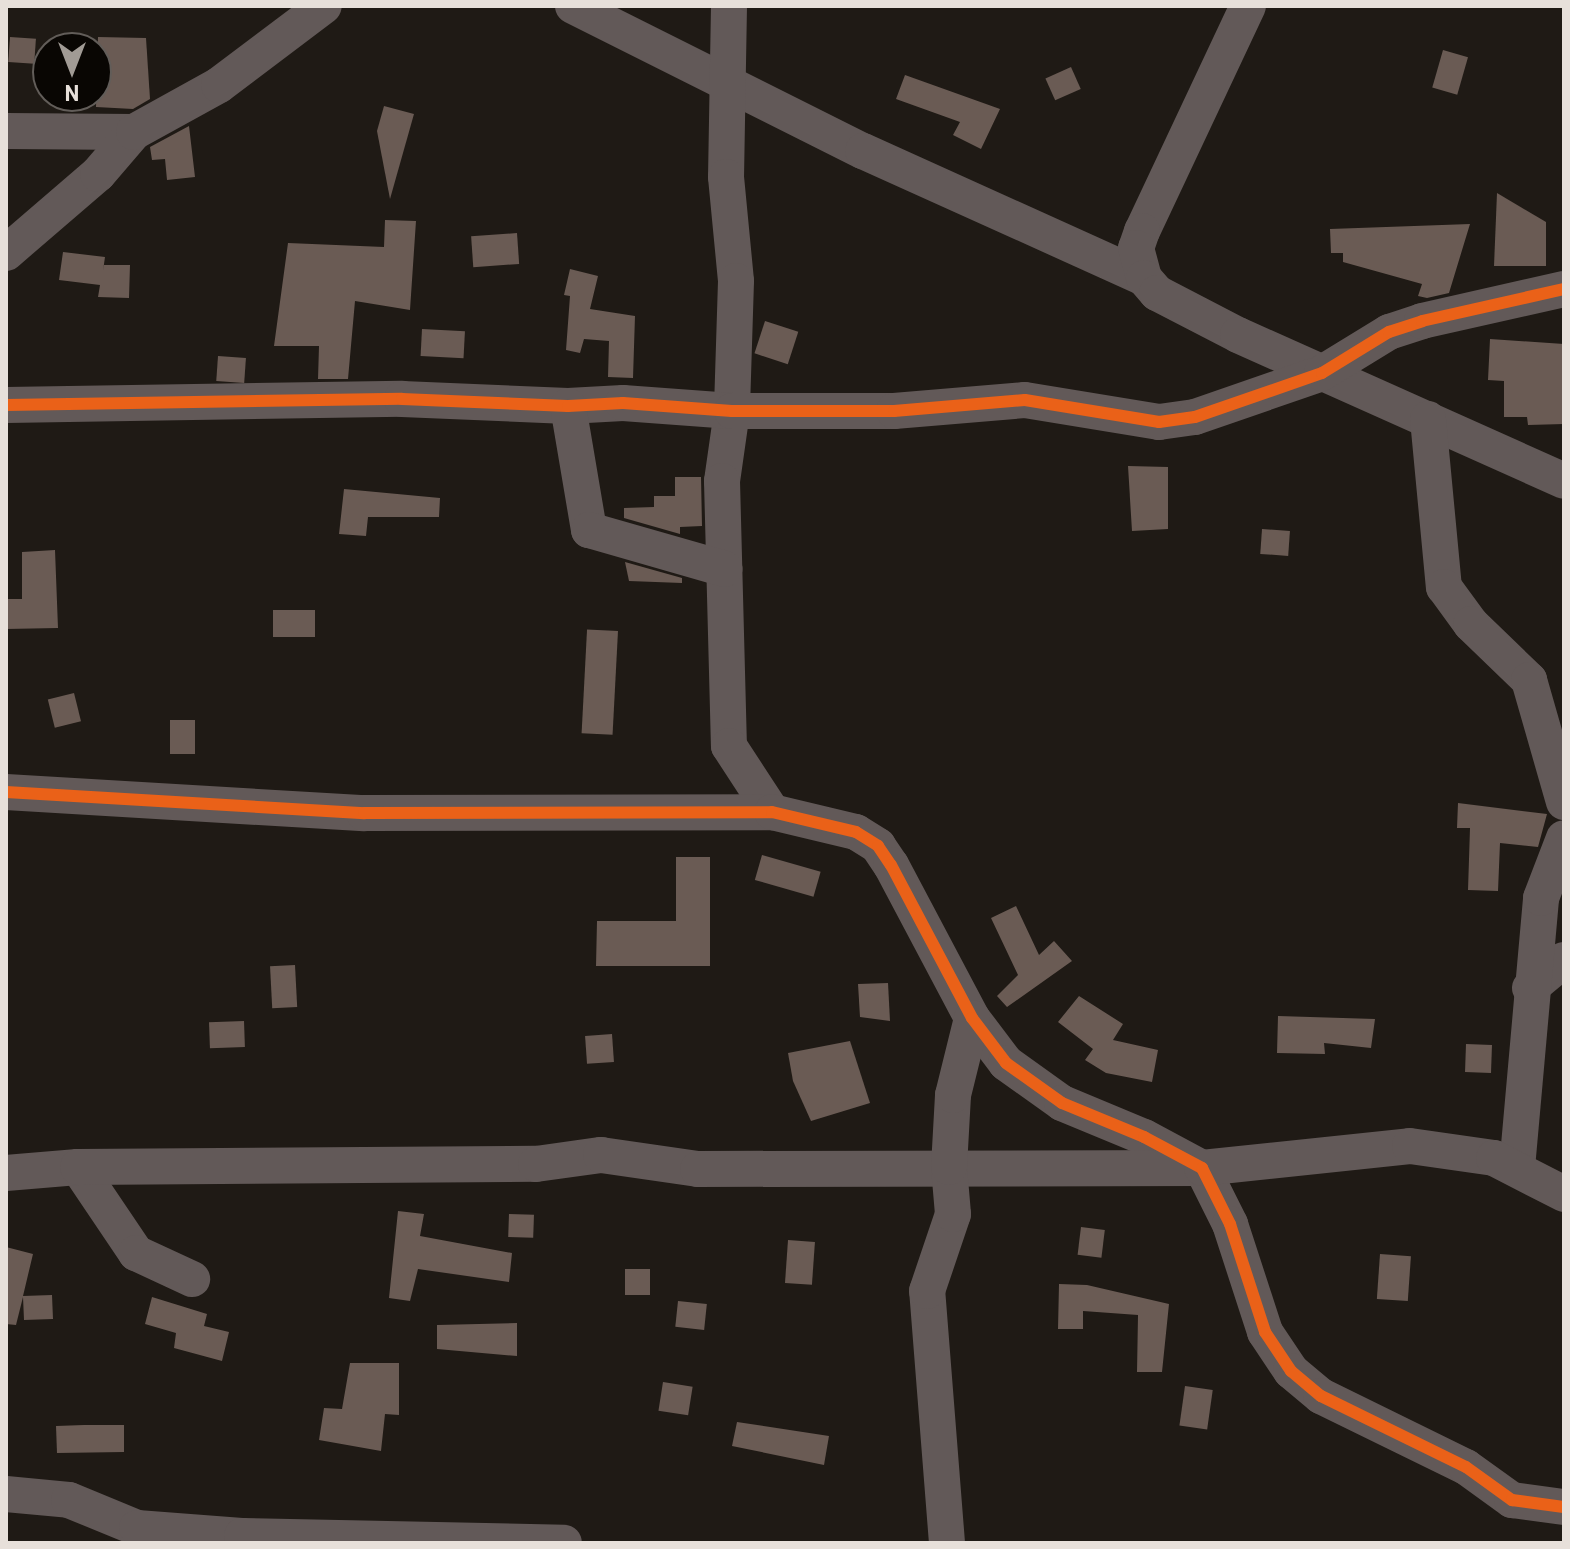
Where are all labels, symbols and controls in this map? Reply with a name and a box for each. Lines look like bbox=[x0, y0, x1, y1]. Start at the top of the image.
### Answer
north arrow bbox=[32, 32, 112, 112]
text: N bbox=[65, 81, 79, 107]

